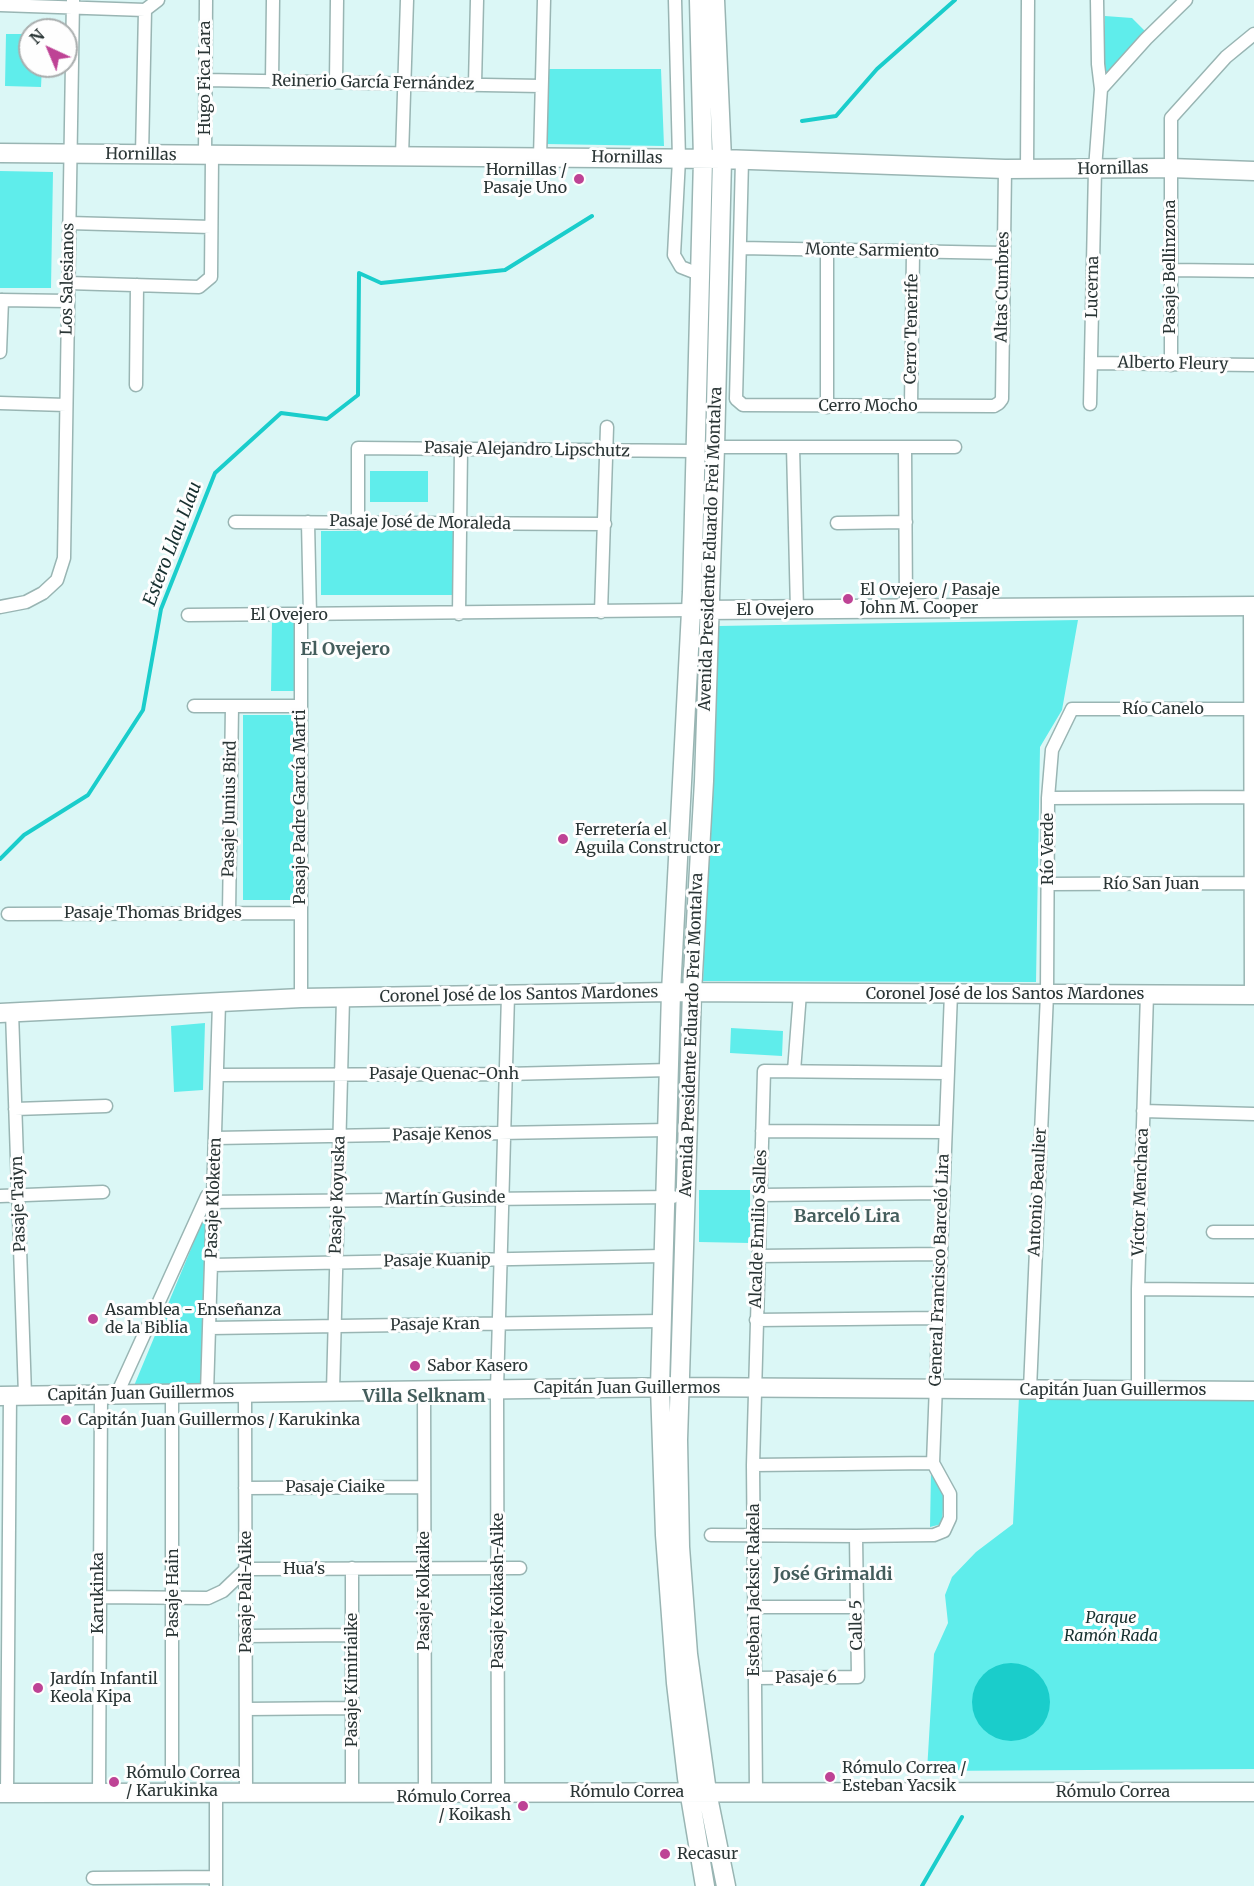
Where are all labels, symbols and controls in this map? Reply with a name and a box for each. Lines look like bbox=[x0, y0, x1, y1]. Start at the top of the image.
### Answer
north arrow bbox=[18, 18, 78, 78]
street label: Hugo Fica Lara bbox=[195, 21, 215, 135]
text: N bbox=[25, 25, 48, 48]
street label: Reinerio García Fernández bbox=[271, 72, 475, 94]
street label: Hornillas bbox=[105, 145, 177, 165]
street label: Hornillas bbox=[591, 148, 663, 168]
street label: Hornillas bbox=[1077, 159, 1149, 179]
place label: Hornillas / Pasaje Uno bbox=[483, 160, 567, 198]
marker: Hornillas / Pasaje Uno bbox=[572, 172, 586, 186]
street label: Pasaje Bellinzona bbox=[1160, 200, 1180, 334]
street label: Los Salesianos bbox=[57, 223, 79, 335]
street label: Altas Cumbres bbox=[992, 231, 1014, 343]
street label: Monte Sarmiento bbox=[805, 240, 939, 262]
street label: Lucerna bbox=[1083, 256, 1103, 318]
street label: Cerro Tenerife bbox=[901, 274, 923, 384]
street label: Alberto Fleury bbox=[1117, 353, 1229, 375]
street label: Avenida Presidente Eduardo Frei Montalva bbox=[696, 386, 726, 712]
street label: Cerro Mocho bbox=[819, 396, 917, 416]
street label: Pasaje Alejandro Lipschutz bbox=[424, 439, 630, 461]
water label: Estero Llau Llau bbox=[139, 479, 207, 609]
street label: Pasaje José de Moraleda bbox=[329, 512, 511, 534]
place label: El Ovejero / Pasaje John M. Cooper bbox=[860, 580, 1000, 618]
marker: El Ovejero / Pasaje John M. Cooper bbox=[841, 592, 855, 606]
street label: El Ovejero bbox=[736, 600, 814, 620]
street label: El Ovejero bbox=[250, 605, 328, 625]
district label: El Ovejero bbox=[300, 639, 390, 661]
street label: Río Canelo bbox=[1122, 699, 1204, 719]
street label: Pasaje Padre García Marti bbox=[290, 709, 310, 905]
street label: Pasaje Junius Bird bbox=[219, 740, 241, 878]
street label: Río Verde bbox=[1038, 813, 1058, 885]
place label: Ferretería el Aguila Constructor bbox=[575, 820, 720, 858]
marker: Ferretería el Aguila Constructor bbox=[556, 832, 570, 846]
street label: Avenida Presidente Eduardo Frei Montalva bbox=[677, 872, 707, 1198]
street label: Río San Juan bbox=[1103, 874, 1199, 894]
street label: Pasaje Thomas Bridges bbox=[64, 903, 242, 923]
street label: Coronel José de los Santos Mardones bbox=[380, 983, 658, 1007]
street label: Coronel José de los Santos Mardones bbox=[866, 984, 1144, 1004]
street label: Pasaje Quenac-Onh bbox=[369, 1064, 519, 1084]
street label: Pasaje Kenos bbox=[392, 1125, 492, 1145]
street label: Antonio Beaulier bbox=[1025, 1127, 1051, 1257]
street label: Víctor Menchaca bbox=[1129, 1128, 1153, 1256]
street label: Pasaje Koyuska bbox=[326, 1136, 350, 1254]
street label: Pasaje Kloketen bbox=[202, 1137, 226, 1259]
street label: Alcalde Emilio Salles bbox=[747, 1149, 771, 1309]
street label: General Francisco Barceló Lira bbox=[926, 1153, 954, 1387]
street label: Pasaje Taiyn bbox=[8, 1155, 30, 1253]
street label: Martín Gusinde bbox=[384, 1188, 506, 1210]
district label: Barceló Lira bbox=[794, 1206, 900, 1228]
street label: Pasaje Kuanip bbox=[383, 1250, 491, 1272]
place label: Asamblea - Enseñanza de la Biblia bbox=[105, 1300, 281, 1338]
marker: Asamblea - Enseñanza de la Biblia bbox=[86, 1312, 100, 1326]
street label: Pasaje Kran bbox=[390, 1315, 480, 1335]
place label: Sabor Kasero bbox=[427, 1356, 528, 1376]
marker: Sabor Kasero bbox=[408, 1359, 422, 1373]
street label: Capitán Juan Guillermos bbox=[534, 1378, 720, 1398]
street label: Capitán Juan Guillermos bbox=[1020, 1380, 1206, 1400]
street label: Capitán Juan Guillermos bbox=[48, 1383, 234, 1405]
district label: Villa Selknam bbox=[362, 1386, 486, 1408]
place label: Capitán Juan Guillermos / Karukinka bbox=[78, 1410, 360, 1430]
marker: Capitán Juan Guillermos / Karukinka bbox=[59, 1413, 73, 1427]
street label: Pasaje Ciaike bbox=[285, 1477, 385, 1497]
street label: Esteban Jacksic Rakela bbox=[744, 1503, 764, 1677]
street label: Pasaje Koikash-Aike bbox=[488, 1513, 508, 1669]
street label: Pasaje Pali-Aike bbox=[236, 1531, 256, 1653]
street label: Pasaje Kolkaike bbox=[414, 1531, 434, 1651]
street label: Pasaje Hain bbox=[163, 1548, 183, 1638]
street label: Karukinka bbox=[88, 1552, 108, 1634]
street label: Hua's bbox=[283, 1559, 325, 1579]
district label: José Grimaldi bbox=[773, 1564, 893, 1586]
street label: Calle 5 bbox=[847, 1600, 867, 1650]
park label: Parque Ramón Rada bbox=[1064, 1608, 1158, 1646]
street label: Pasaje Kimiriaike bbox=[342, 1613, 362, 1747]
street label: Pasaje 6 bbox=[775, 1668, 837, 1688]
place label: Jardín Infantil Keola Kipa bbox=[50, 1669, 158, 1707]
marker: Jardín Infantil Keola Kipa bbox=[31, 1681, 45, 1695]
place label: Rómulo Correa / Esteban Yacsik bbox=[842, 1758, 966, 1796]
place label: Rómulo Correa / Karukinka bbox=[126, 1763, 240, 1801]
marker: Rómulo Correa / Esteban Yacsik bbox=[823, 1770, 837, 1784]
marker: Rómulo Correa / Karukinka bbox=[107, 1775, 121, 1789]
street label: Rómulo Correa bbox=[570, 1782, 684, 1802]
street label: Rómulo Correa bbox=[1056, 1782, 1170, 1802]
place label: Rómulo Correa / Koikash bbox=[397, 1787, 511, 1825]
marker: Rómulo Correa / Koikash bbox=[516, 1799, 530, 1813]
place label: Recasur bbox=[677, 1844, 738, 1864]
marker: Recasur bbox=[658, 1847, 672, 1861]

